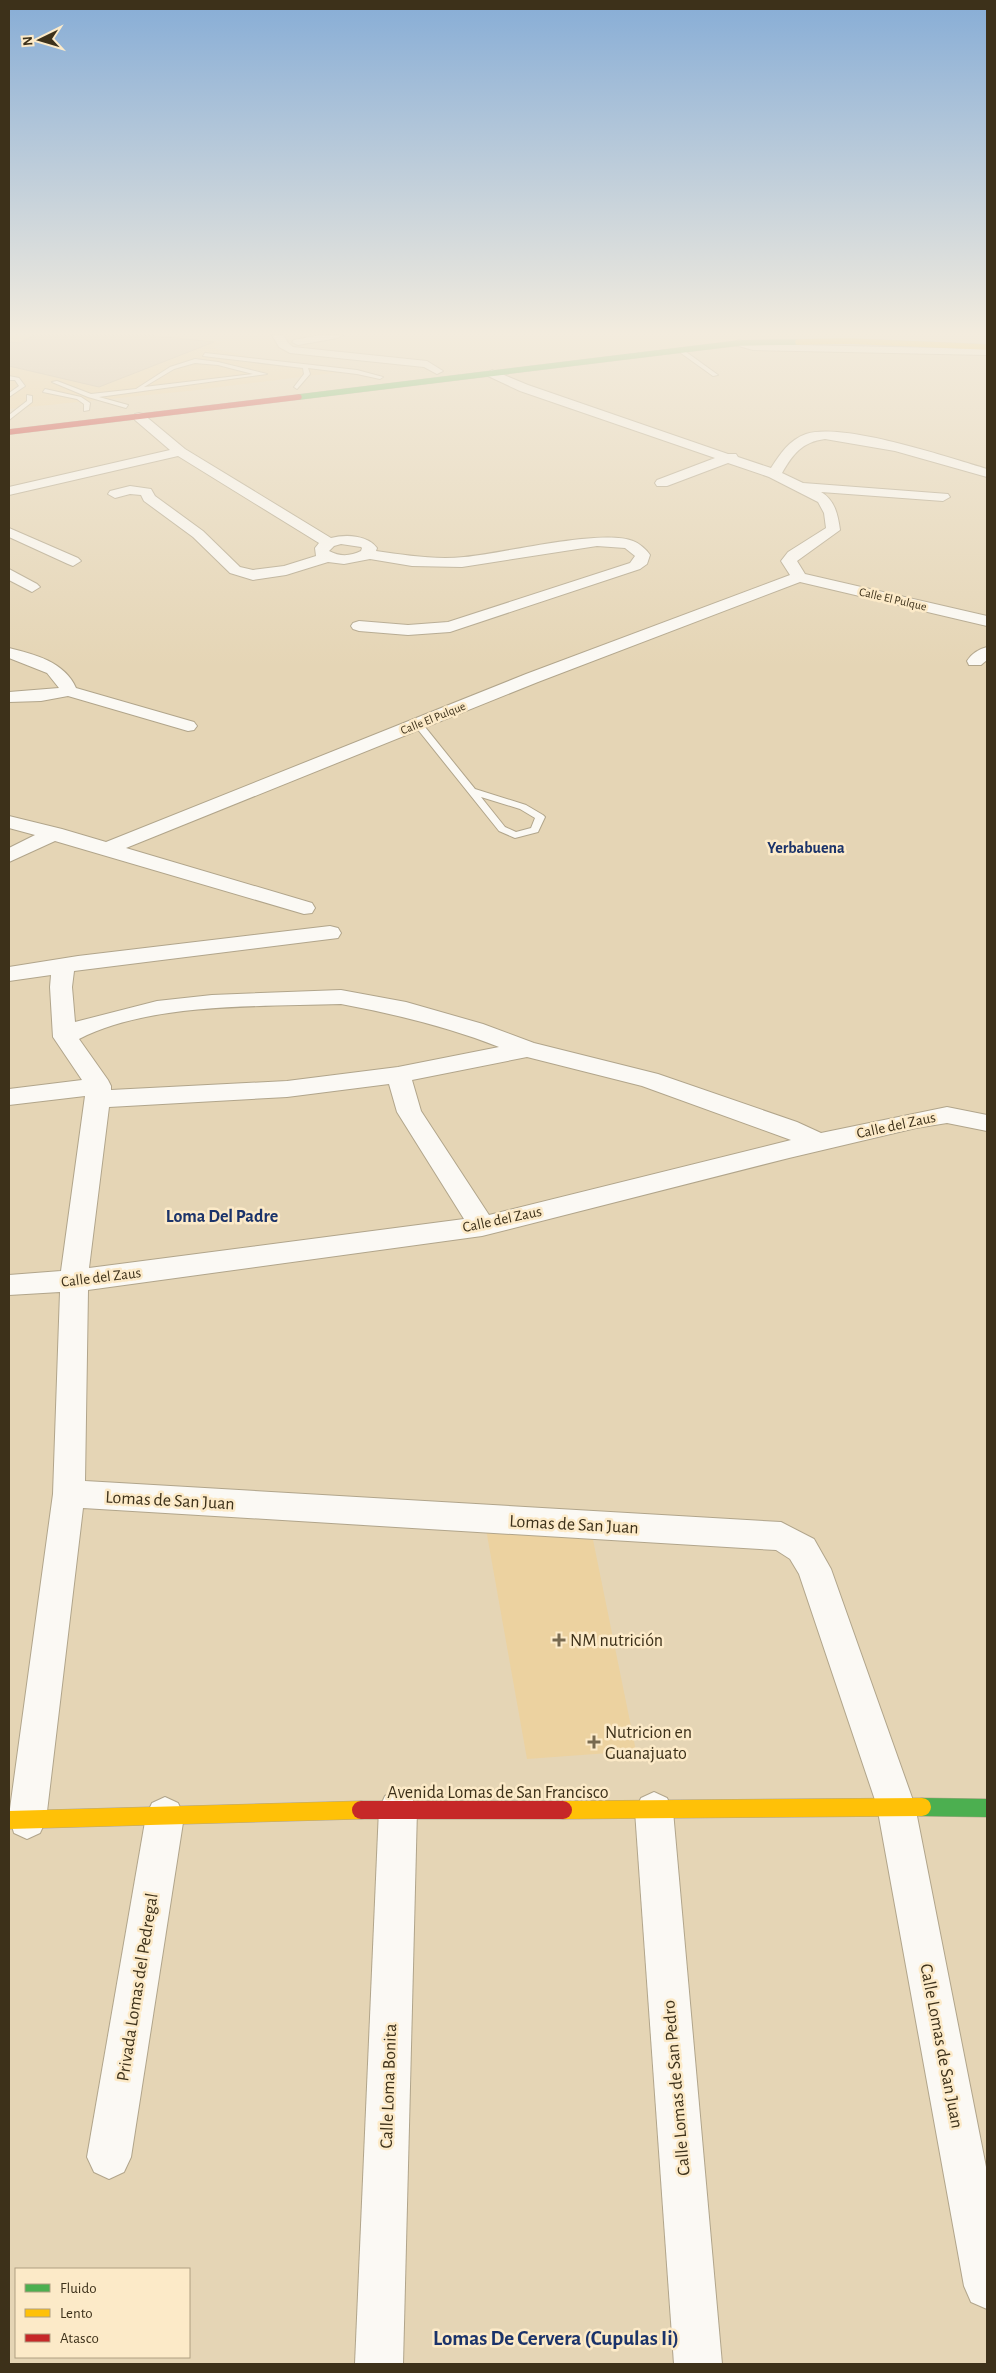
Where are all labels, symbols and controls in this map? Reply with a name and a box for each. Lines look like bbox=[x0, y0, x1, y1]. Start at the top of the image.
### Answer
north arrow bbox=[15, 15, 65, 65]
text: N bbox=[21, 36, 35, 47]
street label: Calle El Pulque bbox=[858, 585, 928, 613]
street label: Calle El Pulque bbox=[399, 700, 467, 736]
district label: Yerbabuena bbox=[767, 840, 845, 856]
street label: Calle del Zaus bbox=[855, 1110, 937, 1141]
street label: Calle del Zaus bbox=[461, 1204, 543, 1235]
district label: Loma Del Padre bbox=[166, 1208, 278, 1226]
street label: Calle del Zaus bbox=[60, 1265, 142, 1290]
street label: Lomas de San Juan bbox=[105, 1489, 235, 1513]
street label: Lomas de San Juan bbox=[509, 1513, 639, 1537]
place label: NM nutrición bbox=[570, 1632, 663, 1650]
marker: NM nutrición bbox=[552, 1633, 566, 1647]
place label: Nutricion en Guanajuato bbox=[605, 1724, 692, 1763]
marker: Nutricion en Guanajuato bbox=[587, 1735, 601, 1749]
street label: Avenida Lomas de San Francisco bbox=[387, 1784, 609, 1802]
street label: Privada Lomas del Pedregal bbox=[114, 1892, 162, 2083]
street label: Calle Lomas de San Juan bbox=[916, 1962, 966, 2130]
street label: Calle Lomas de San Pedro bbox=[660, 1999, 694, 2176]
street label: Calle Loma Bonita bbox=[378, 2023, 400, 2149]
legend bbox=[15, 2268, 190, 2358]
text: Fluido bbox=[60, 2281, 97, 2296]
text: Lento bbox=[60, 2306, 93, 2321]
district label: Lomas De Cervera (Cupulas Ii) bbox=[433, 2328, 679, 2349]
text: Atasco bbox=[60, 2331, 99, 2346]

